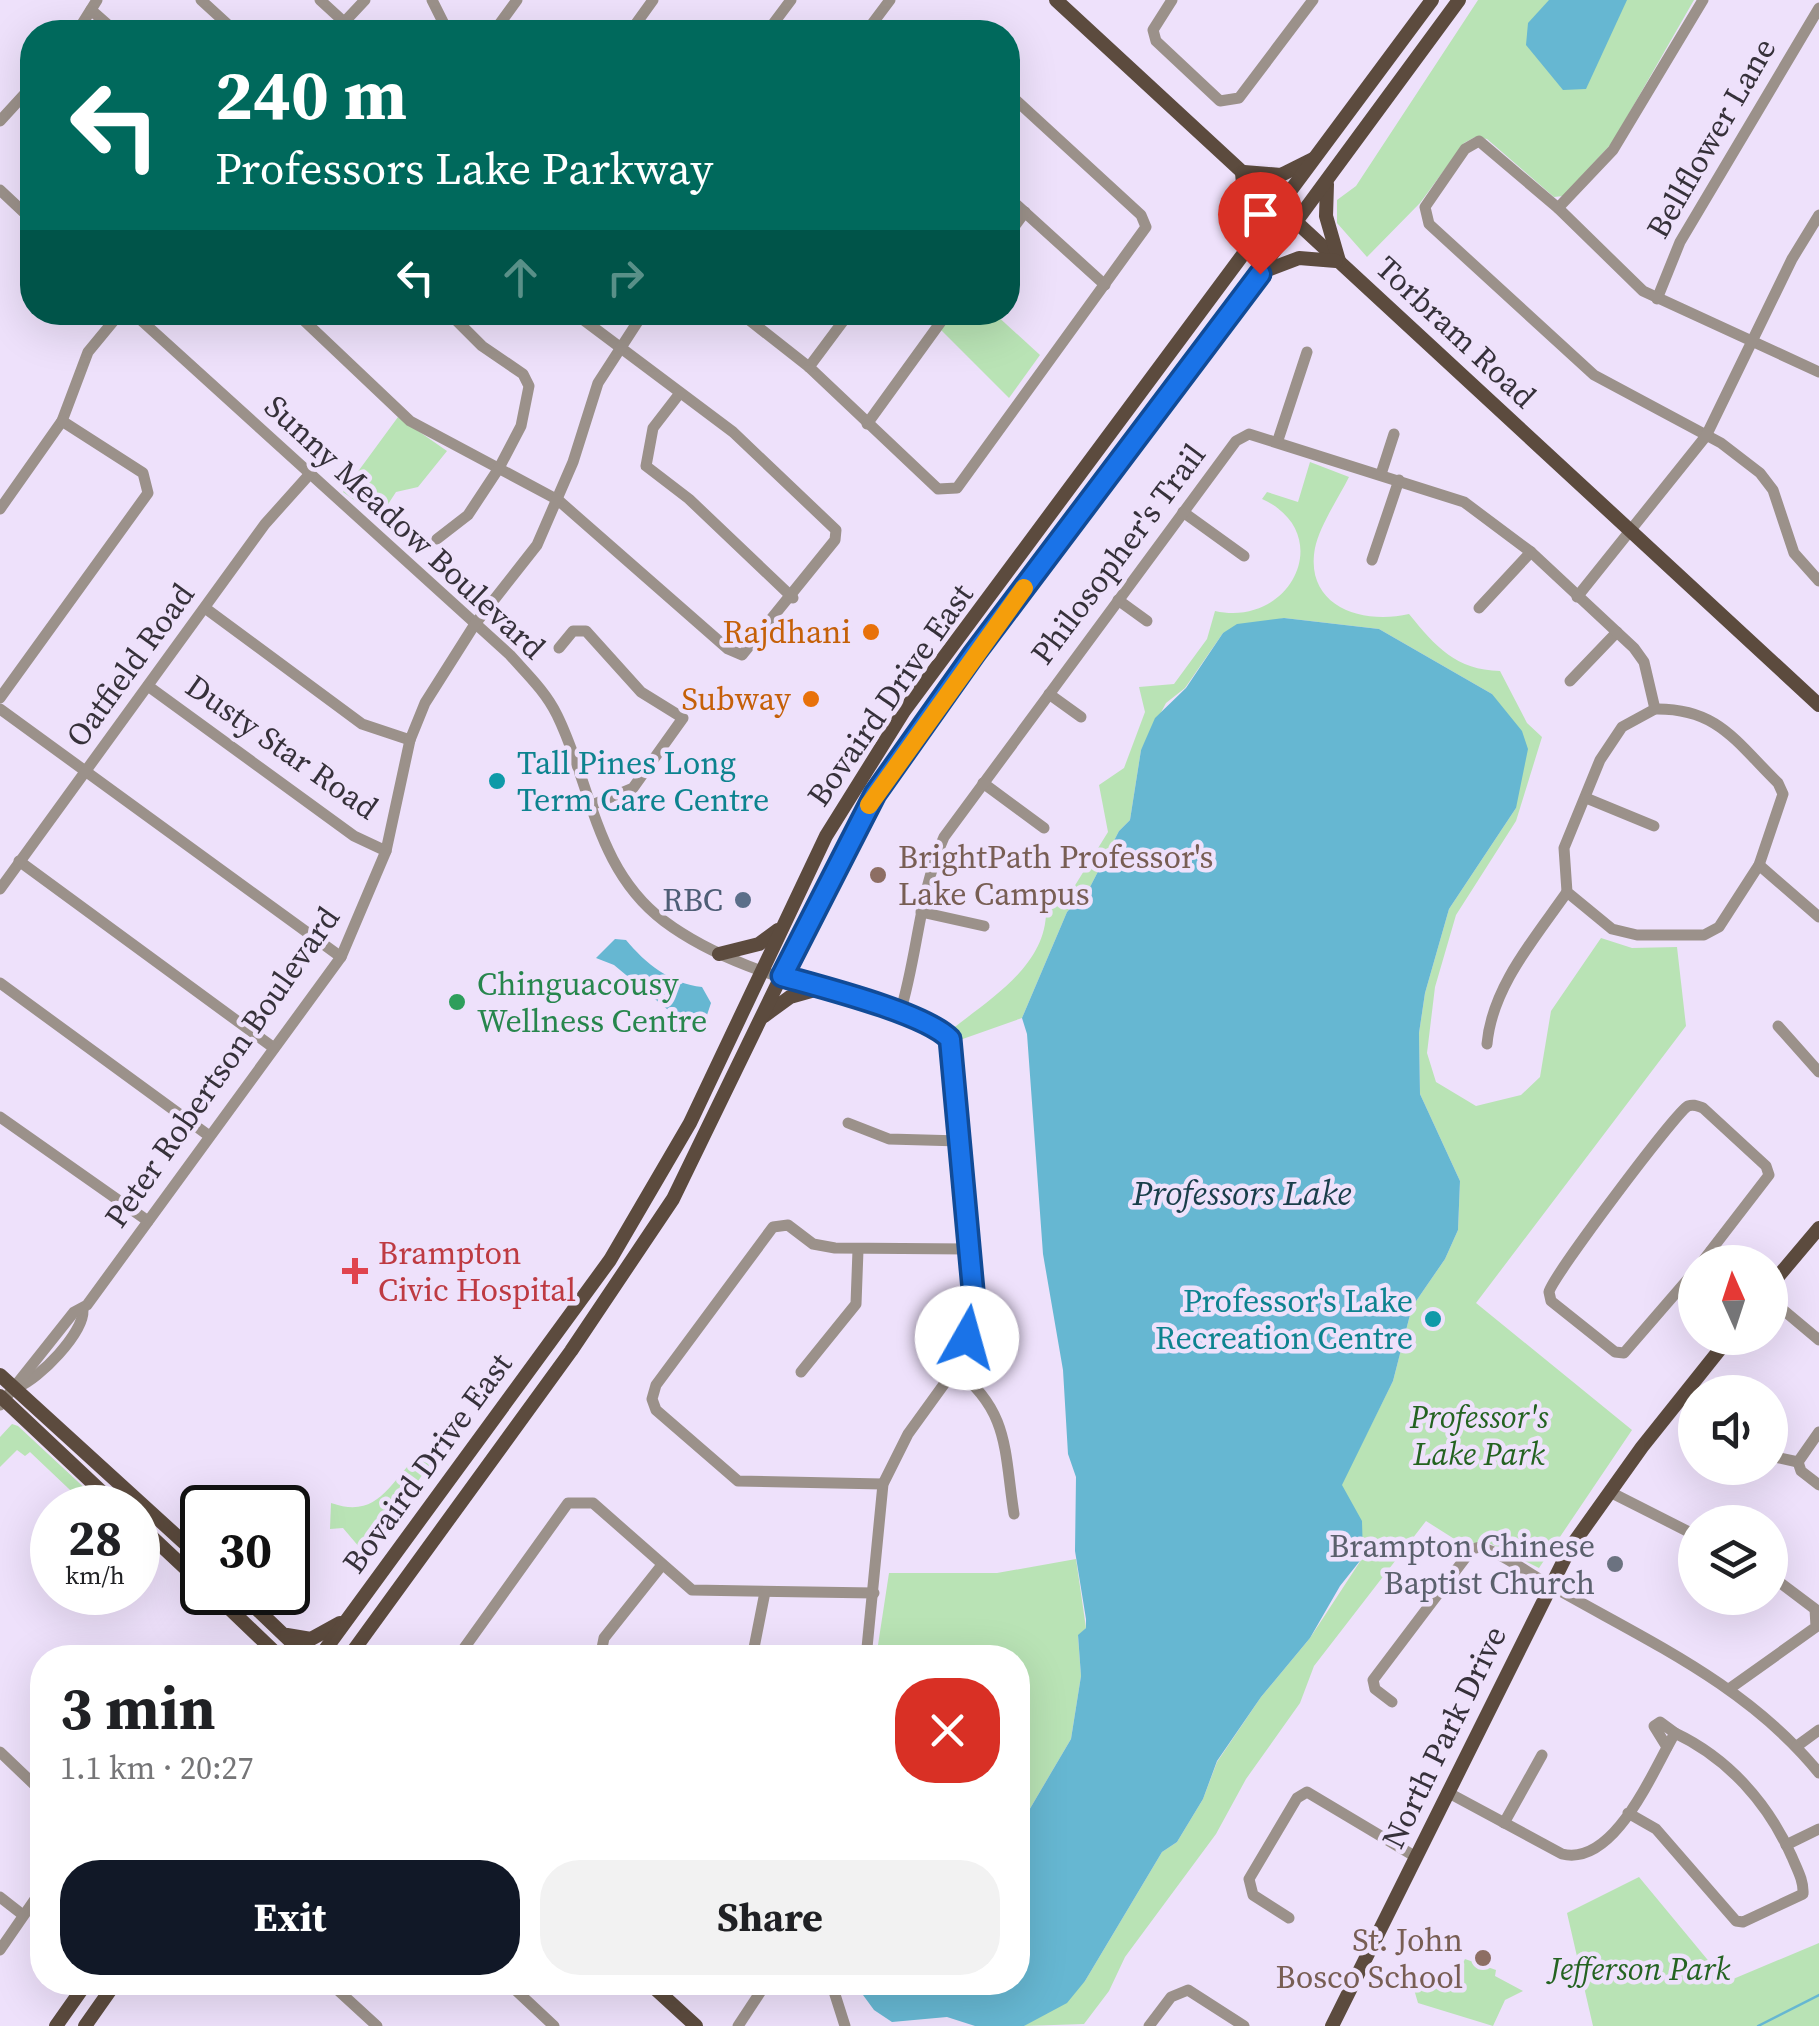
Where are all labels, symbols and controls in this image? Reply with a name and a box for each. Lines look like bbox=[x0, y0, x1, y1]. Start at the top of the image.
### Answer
street label: Bellflower Lane bbox=[1636, 30, 1786, 246]
text: 240 m bbox=[215, 46, 407, 142]
icon: left bbox=[50, 60, 180, 190]
text: Professors Lake Parkway bbox=[215, 137, 713, 199]
pin bbox=[1218, 172, 1303, 275]
icon: arrive bbox=[1233, 187, 1288, 242]
street label: Torbram Road bbox=[1366, 246, 1546, 418]
icon: left bbox=[388, 250, 443, 305]
icon: ahead bbox=[493, 250, 548, 305]
icon: right bbox=[598, 250, 653, 305]
street label: Sunny Meadow Boulevard bbox=[255, 385, 555, 669]
street label: Philosopher's Trail bbox=[1020, 435, 1216, 673]
street label: Oatfield Road bbox=[56, 574, 204, 756]
street label: Bovaird Drive East bbox=[797, 574, 984, 815]
place label: Rajdhani bbox=[723, 610, 851, 654]
marker: Rajdhani bbox=[860, 621, 882, 643]
street label: Dusty Star Road bbox=[177, 664, 387, 830]
place label: Subway bbox=[682, 677, 792, 721]
marker: Subway bbox=[800, 688, 822, 710]
place label: Tall Pines Long Term Care Centre bbox=[517, 741, 769, 822]
marker: Tall Pines Long Term Care Centre bbox=[486, 770, 508, 792]
place label: BrightPath Professor's Lake Campus bbox=[898, 835, 1213, 916]
marker: BrightPath Professor's Lake Campus bbox=[867, 864, 889, 886]
place label: RBC bbox=[662, 878, 723, 922]
marker: RBC bbox=[732, 889, 754, 911]
street label: Peter Robertson Boulevard bbox=[94, 898, 350, 1236]
place label: Chinguacousy Wellness Centre bbox=[477, 962, 707, 1043]
marker: Chinguacousy Wellness Centre bbox=[446, 991, 468, 1013]
water label: Professors Lake bbox=[1131, 1169, 1352, 1217]
place label: Brampton Civic Hospital bbox=[378, 1231, 576, 1312]
north arrow bbox=[1678, 1245, 1788, 1355]
map controls bbox=[1678, 1245, 1788, 1615]
marker: Brampton Civic Hospital bbox=[342, 1258, 368, 1284]
place label: Professor's Lake Recreation Centre bbox=[1155, 1279, 1413, 1360]
position arrow bbox=[915, 1286, 1019, 1390]
marker: Professor's Lake Recreation Centre bbox=[1422, 1308, 1444, 1330]
street label: Bovaird Drive East bbox=[332, 1343, 522, 1582]
button: sound bbox=[1678, 1375, 1788, 1485]
park label: Professor's Lake Park bbox=[1409, 1395, 1549, 1476]
speed limit sign: 30 bbox=[180, 1485, 310, 1615]
text: 28 bbox=[68, 1503, 122, 1572]
button: layers bbox=[1678, 1505, 1788, 1615]
place label: Brampton Chinese Baptist Church bbox=[1329, 1524, 1595, 1605]
marker: Brampton Chinese Baptist Church bbox=[1604, 1553, 1626, 1575]
text: km/h bbox=[65, 1558, 125, 1592]
street label: North Park Drive bbox=[1371, 1619, 1517, 1855]
text: 3 min bbox=[60, 1667, 216, 1749]
button: close bbox=[895, 1678, 1000, 1783]
text: 1.1 km · 20:27 bbox=[60, 1746, 254, 1790]
button: Exit bbox=[60, 1860, 520, 1975]
button: Share bbox=[540, 1860, 1000, 1975]
place label: St. John Bosco School bbox=[1276, 1918, 1463, 1999]
marker: St. John Bosco School bbox=[1472, 1947, 1494, 1969]
park label: Jefferson Park bbox=[1546, 1947, 1731, 1991]

